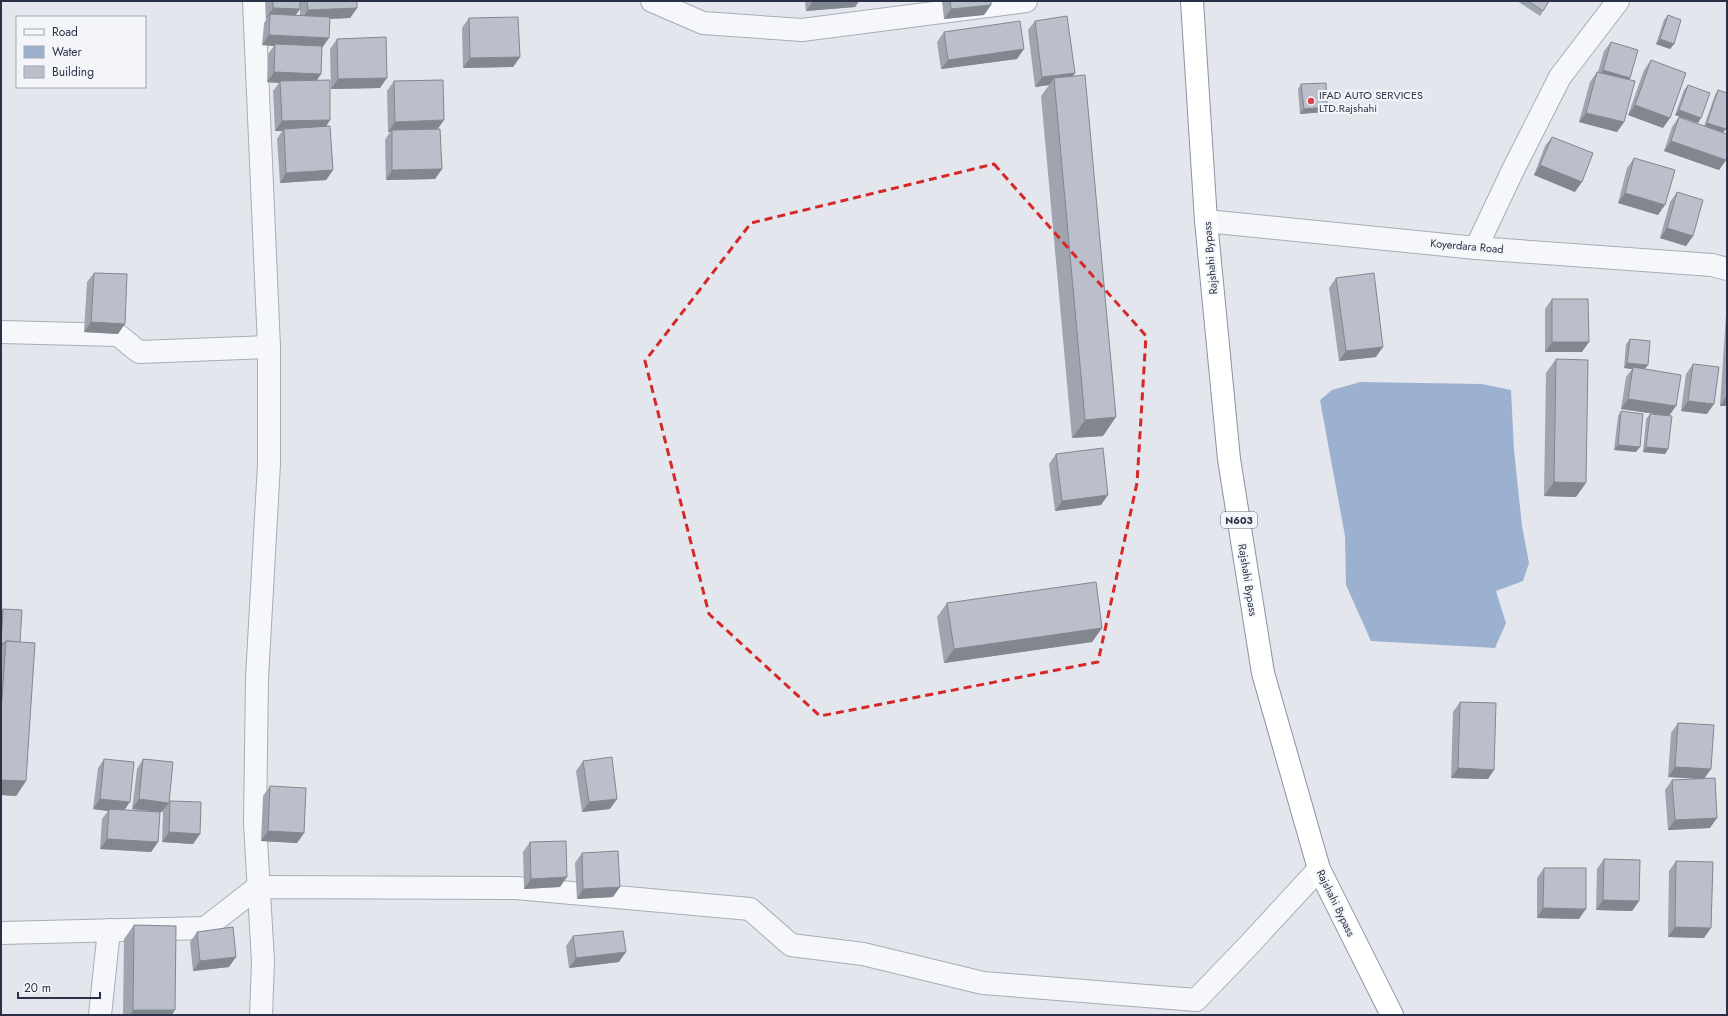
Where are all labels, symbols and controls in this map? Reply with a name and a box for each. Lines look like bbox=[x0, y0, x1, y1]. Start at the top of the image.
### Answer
legend bbox=[16, 16, 146, 88]
text: Road bbox=[52, 23, 78, 41]
text: Water bbox=[52, 43, 83, 61]
text: Building bbox=[52, 63, 94, 81]
place label: IFAD AUTO SERVICES LTD.Rajshahi bbox=[1319, 87, 1423, 116]
marker: IFAD AUTO SERVICES LTD.Rajshahi bbox=[1306, 96, 1316, 106]
street label: Rajshahi Bypass bbox=[1199, 220, 1221, 295]
street label: Koyerdara Road bbox=[1430, 235, 1504, 257]
road number: N603 bbox=[1221, 512, 1257, 528]
street label: Rajshahi Bypass bbox=[1234, 543, 1262, 618]
street label: Rajshahi Bypass bbox=[1313, 867, 1359, 940]
scale bar bbox=[18, 974, 100, 1000]
text: 20 m bbox=[24, 979, 51, 997]

